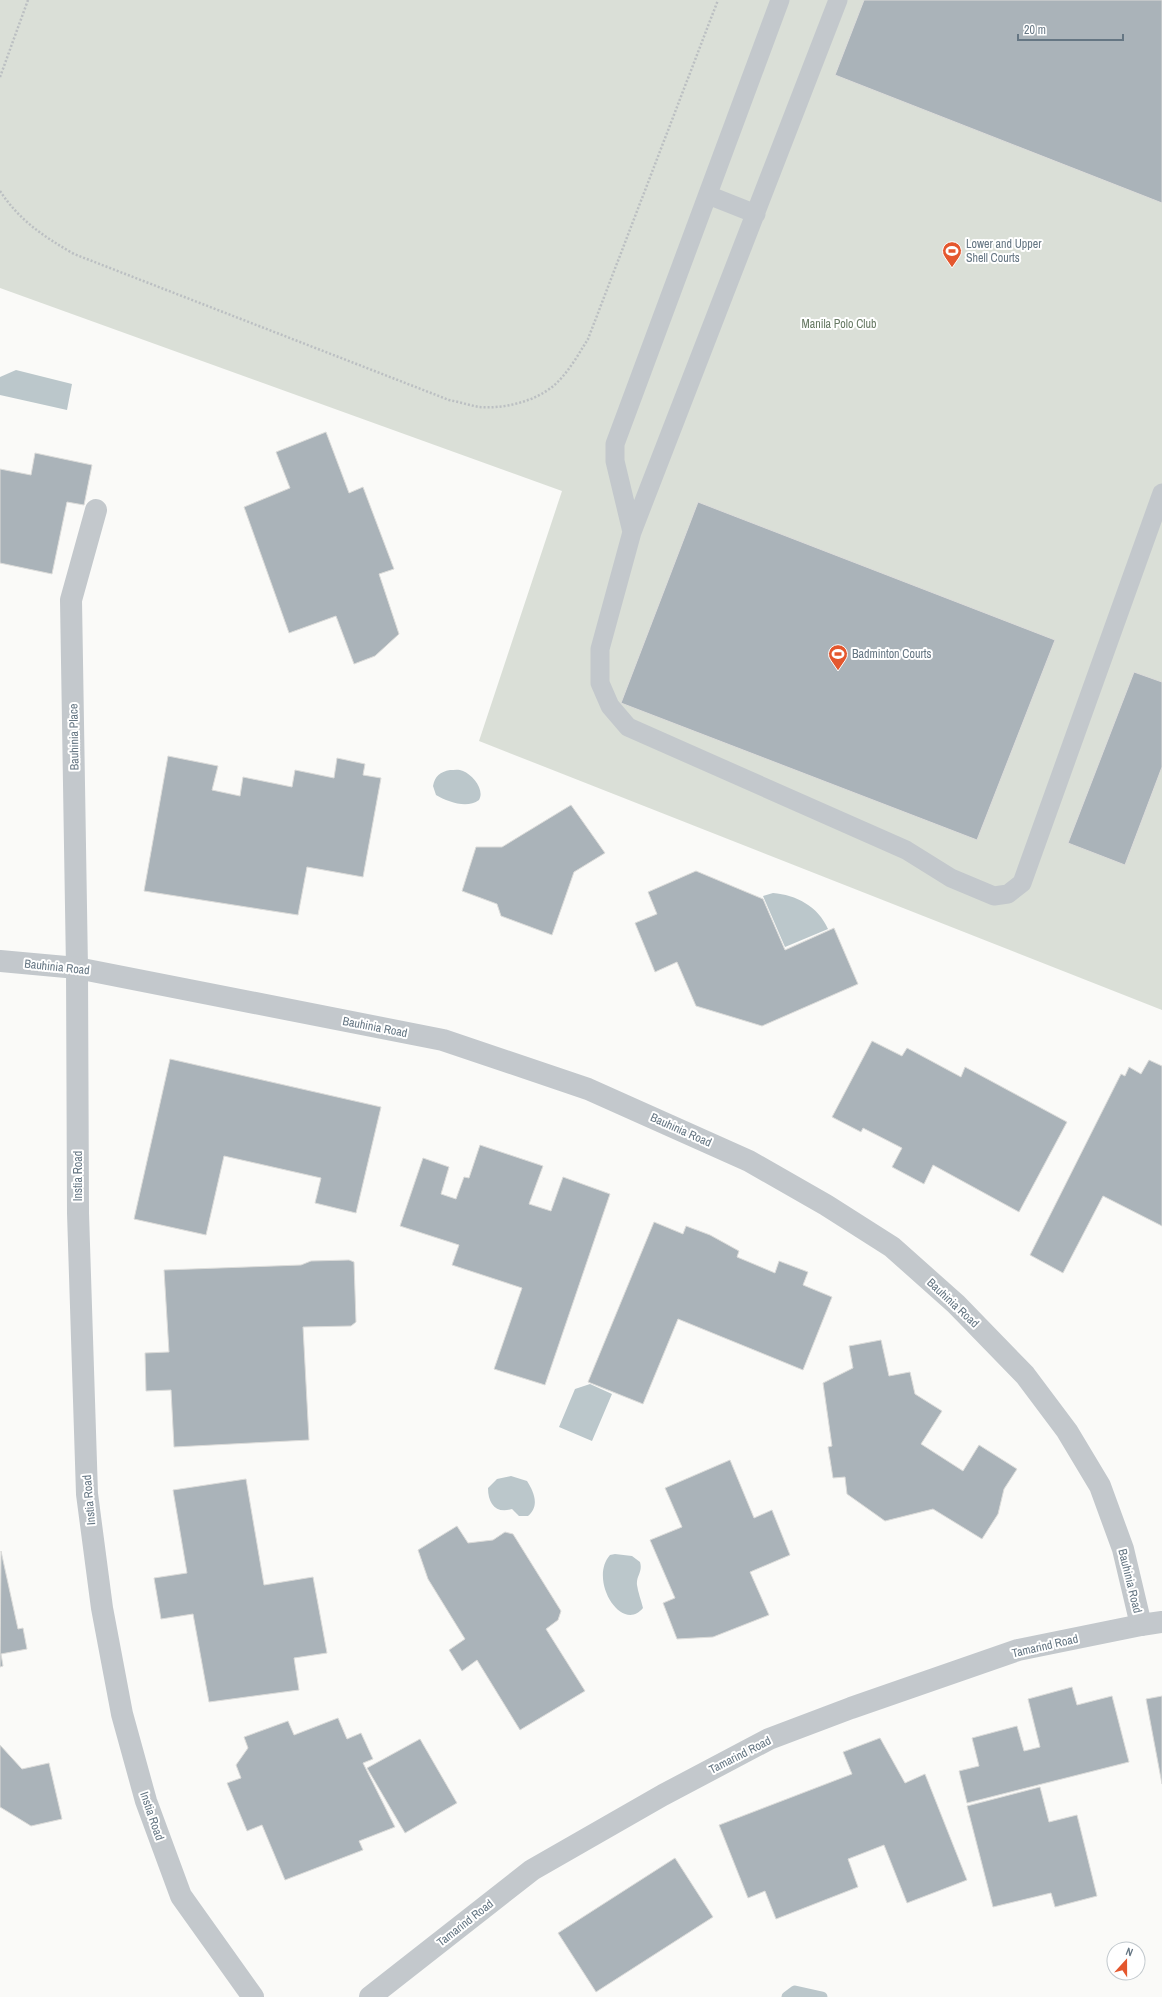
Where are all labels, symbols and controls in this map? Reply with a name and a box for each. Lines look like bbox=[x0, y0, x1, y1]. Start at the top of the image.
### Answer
scale bar bbox=[1018, 16, 1123, 42]
text: 20 m bbox=[1024, 22, 1046, 38]
place label: Lower and Upper Shell Courts bbox=[966, 236, 1042, 266]
sports icon: Lower and Upper Shell Courts bbox=[941, 240, 963, 268]
park label: Manila Polo Club bbox=[802, 316, 876, 332]
sports icon: Badminton Courts bbox=[827, 643, 849, 671]
place label: Badminton Courts bbox=[852, 646, 931, 662]
street label: Bauhinia Place bbox=[65, 703, 83, 771]
street label: Bauhinia Road bbox=[24, 956, 90, 978]
street label: Bauhinia Road bbox=[341, 1013, 409, 1041]
street label: Bauhinia Road bbox=[648, 1109, 714, 1151]
street label: Instia Road bbox=[70, 1151, 86, 1201]
street label: Bauhinia Road bbox=[924, 1275, 982, 1331]
street label: Instia Road bbox=[79, 1474, 99, 1526]
street label: Bauhinia Road bbox=[1114, 1547, 1146, 1615]
street label: Tamarind Road bbox=[1010, 1631, 1080, 1661]
street label: Tamarind Road bbox=[706, 1733, 774, 1777]
street label: Instia Road bbox=[136, 1790, 168, 1842]
street label: Tamarind Road bbox=[433, 1896, 497, 1950]
north arrow bbox=[1106, 1941, 1146, 1981]
text: N bbox=[1124, 1944, 1135, 1959]

